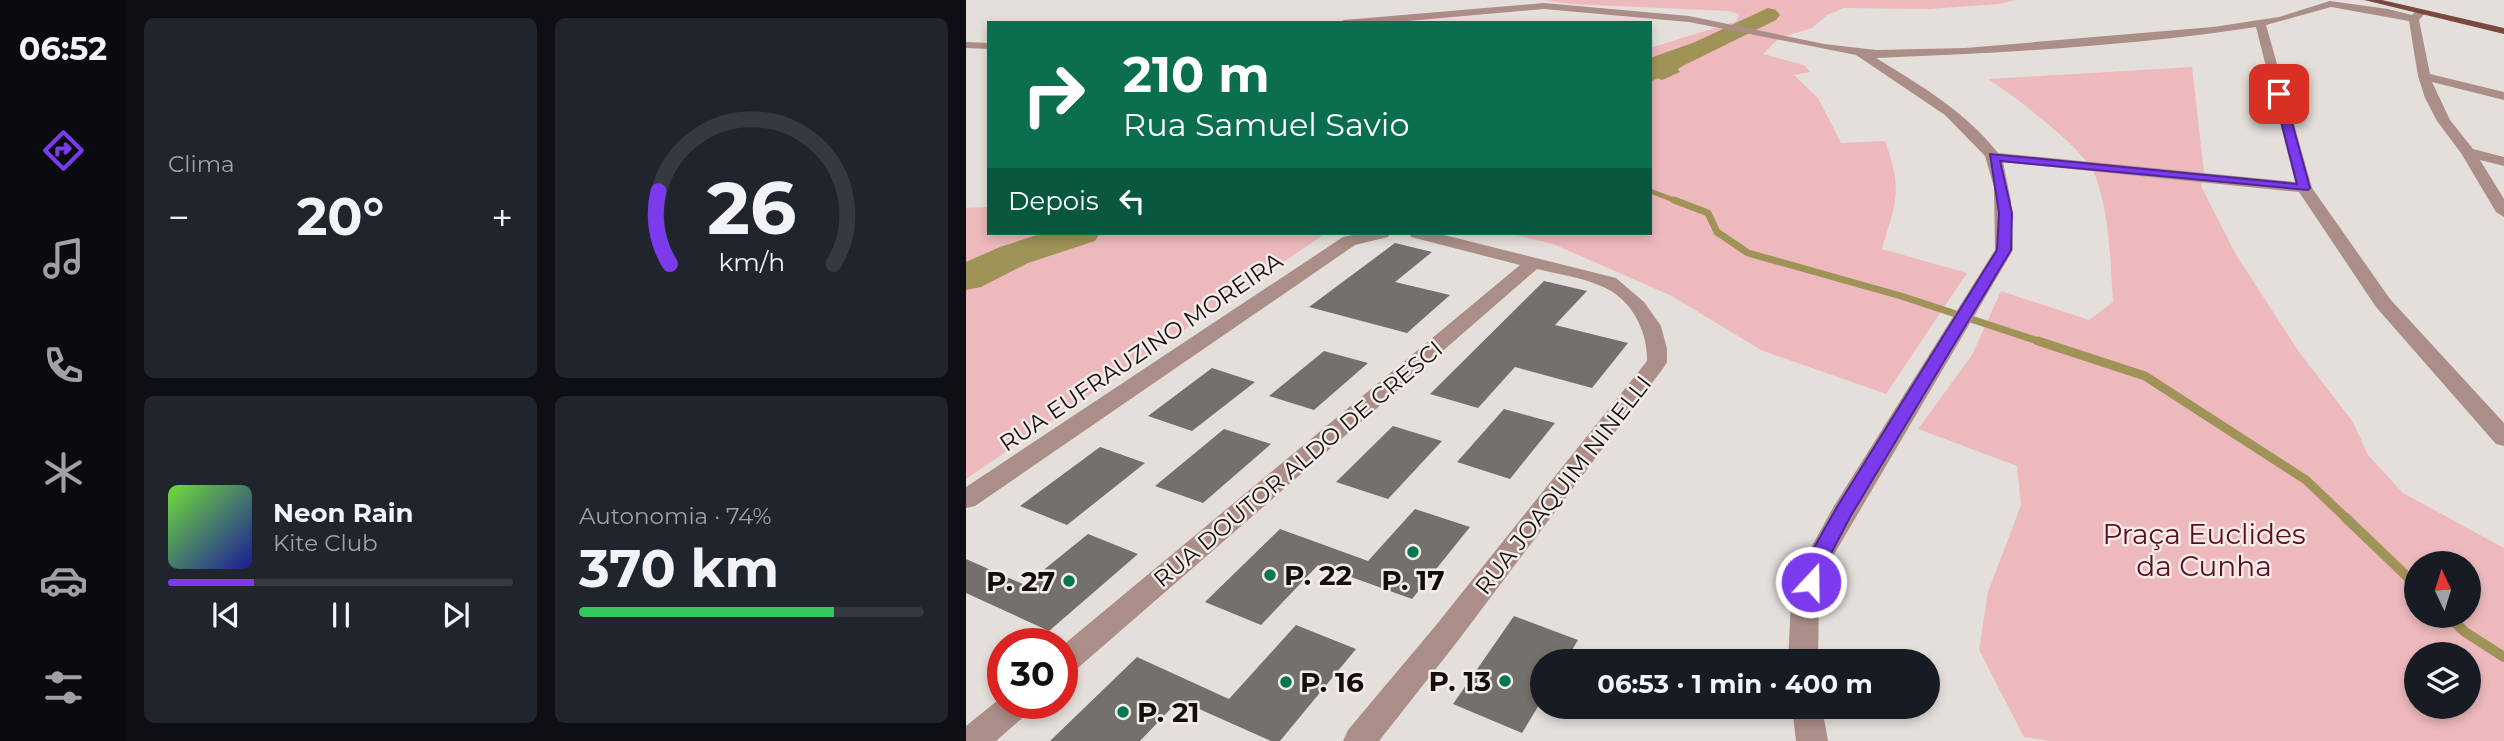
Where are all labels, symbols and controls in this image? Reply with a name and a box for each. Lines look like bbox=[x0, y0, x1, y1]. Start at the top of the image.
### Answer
text: 06:52 bbox=[19, 29, 107, 68]
text: 210 m bbox=[1123, 45, 1270, 104]
icon: right bbox=[1008, 49, 1099, 140]
pin bbox=[2249, 64, 2309, 124]
icon: arrive bbox=[2260, 75, 2298, 113]
text: Rua Samuel Savio bbox=[1123, 105, 1410, 144]
icon: directions bbox=[39, 126, 88, 175]
text: Clima bbox=[168, 150, 235, 178]
text: 26 bbox=[707, 164, 796, 252]
icon: left bbox=[1113, 182, 1151, 220]
text: 20° bbox=[297, 185, 384, 248]
text: Depois bbox=[1008, 185, 1099, 217]
text: − bbox=[168, 194, 190, 241]
text: + bbox=[491, 194, 513, 241]
icon: music bbox=[39, 234, 88, 283]
street label: RUA EUFRAUZINO MOREIRA bbox=[994, 246, 1288, 457]
text: km/h bbox=[718, 247, 785, 277]
street label: RUA DOUTOR ALDO DE CRESCI bbox=[1148, 335, 1448, 593]
icon: phone bbox=[39, 341, 88, 390]
street label: RUA JOAQUIM NINELLI bbox=[1469, 370, 1657, 600]
icon: climate bbox=[39, 448, 88, 497]
text: Neon Rain bbox=[273, 497, 414, 529]
text: Autonomia · 74% bbox=[579, 502, 772, 530]
park label: Praça Euclides da Cunha bbox=[2102, 517, 2306, 583]
text: Kite Club bbox=[273, 529, 378, 557]
text: 370 km bbox=[579, 537, 779, 600]
marker: P. 17 bbox=[1405, 544, 1421, 560]
position arrow bbox=[1774, 545, 1848, 619]
north arrow bbox=[2404, 551, 2482, 628]
map controls bbox=[2404, 551, 2481, 719]
icon: car bbox=[39, 556, 88, 605]
place label: P. 22 bbox=[1284, 558, 1352, 592]
place label: P. 17 bbox=[1381, 563, 1445, 597]
place label: P. 27 bbox=[986, 564, 1055, 598]
marker: P. 22 bbox=[1262, 567, 1278, 583]
marker: P. 27 bbox=[1061, 573, 1077, 589]
icon: previous bbox=[207, 596, 245, 634]
icon: pause bbox=[322, 596, 360, 634]
icon: next bbox=[437, 596, 475, 634]
speed limit sign: 30 bbox=[987, 628, 1078, 719]
button: layers bbox=[2404, 642, 2481, 719]
icon: filters bbox=[39, 663, 88, 712]
place label: P. 13 bbox=[1428, 664, 1491, 698]
place label: P. 16 bbox=[1300, 665, 1364, 699]
text: 06:53 · 1 min · 400 m bbox=[1597, 668, 1873, 700]
marker: P. 13 bbox=[1497, 673, 1513, 689]
marker: P. 16 bbox=[1278, 674, 1294, 690]
place label: P. 21 bbox=[1137, 695, 1200, 729]
marker: P. 21 bbox=[1115, 704, 1131, 720]

